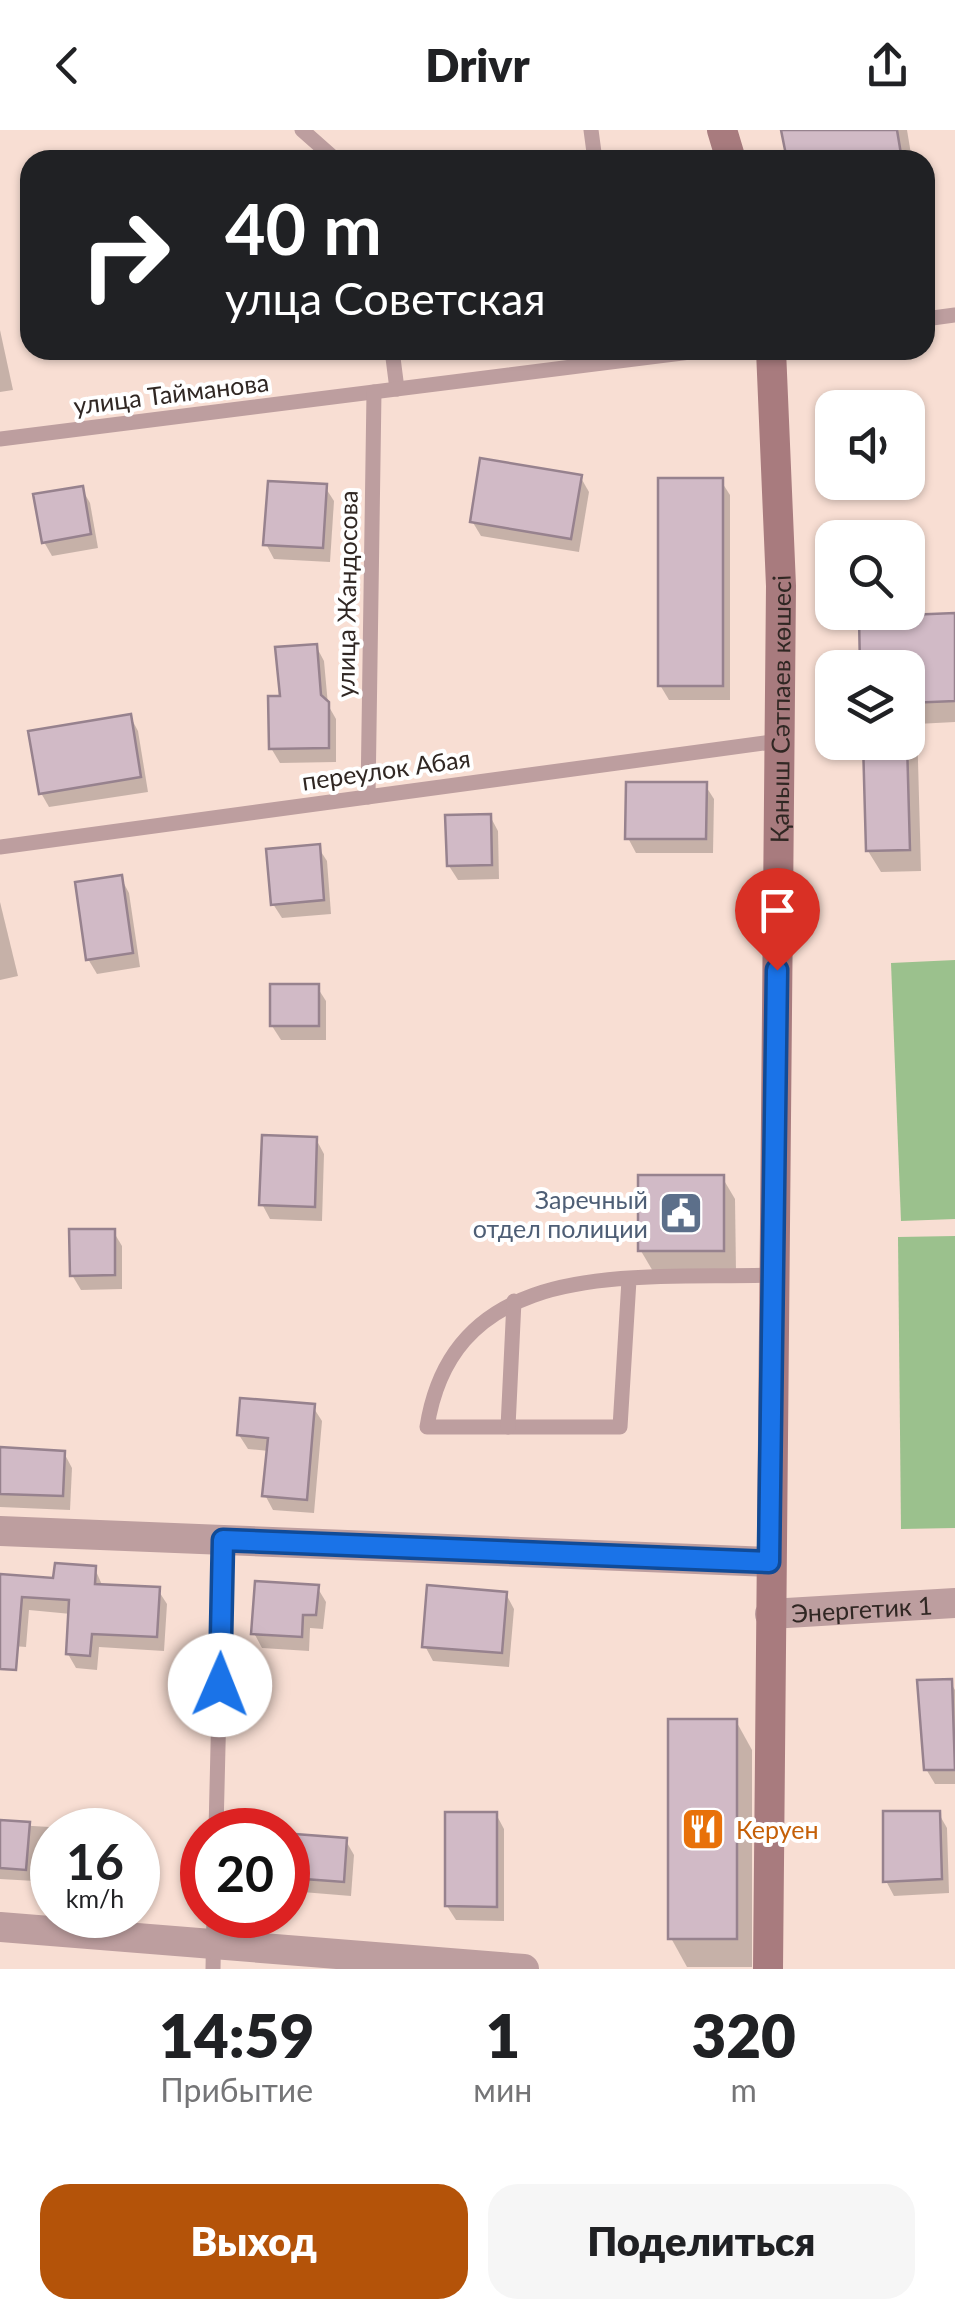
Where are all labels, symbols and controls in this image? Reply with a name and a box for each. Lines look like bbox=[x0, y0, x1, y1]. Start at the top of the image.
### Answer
icon: back bbox=[40, 38, 95, 93]
text: Drivr bbox=[425, 38, 530, 92]
icon: share bbox=[860, 38, 915, 93]
text: 40 m bbox=[225, 186, 382, 270]
icon: right bbox=[60, 190, 190, 320]
text: улца Советская bbox=[225, 271, 546, 325]
street label: улица Тайманова bbox=[72, 366, 270, 420]
map controls bbox=[815, 390, 925, 760]
button: sound bbox=[815, 390, 925, 500]
street label: улица Жандосова bbox=[329, 490, 363, 698]
button: search bbox=[815, 520, 925, 630]
street label: Қаныш Сәтпаев көшесі bbox=[764, 574, 796, 843]
button: layers bbox=[815, 650, 925, 760]
street label: переулок Абая bbox=[300, 742, 472, 796]
pin bbox=[735, 868, 820, 971]
icon: arrive bbox=[750, 883, 805, 938]
place label: Заречный отдел полиции bbox=[473, 1184, 648, 1243]
public building icon: Заречный отдел полиции bbox=[658, 1190, 704, 1236]
street label: Энергетик 1 bbox=[790, 1589, 933, 1628]
position arrow bbox=[168, 1633, 272, 1737]
restaurant icon: Керуен bbox=[680, 1806, 726, 1852]
speed limit sign: 20 bbox=[180, 1808, 310, 1938]
place label: Керуен bbox=[736, 1814, 818, 1844]
text: 16 bbox=[66, 1831, 124, 1891]
text: km/h bbox=[66, 1883, 124, 1913]
text: 14:59 bbox=[159, 1999, 314, 2071]
text: 1 bbox=[485, 1999, 520, 2071]
text: 320 bbox=[691, 1999, 796, 2071]
text: Прибытие bbox=[160, 2070, 313, 2109]
text: мин bbox=[473, 2070, 532, 2109]
text: m bbox=[730, 2070, 757, 2109]
button: Выход bbox=[40, 2184, 468, 2299]
button: Поделиться bbox=[488, 2184, 915, 2299]

